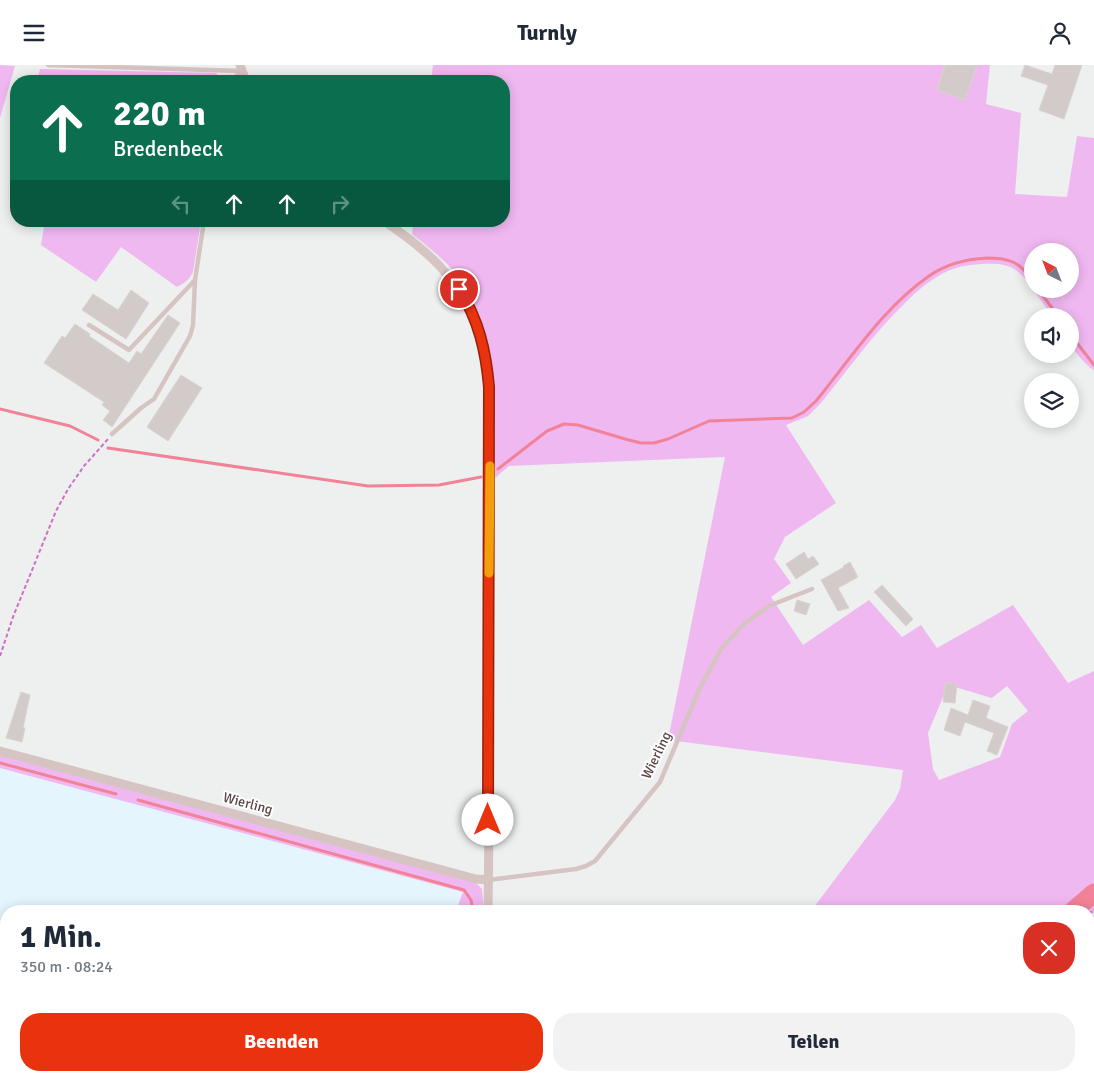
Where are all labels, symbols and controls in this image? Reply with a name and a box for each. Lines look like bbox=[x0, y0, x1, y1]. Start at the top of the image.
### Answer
icon: menu bbox=[20, 19, 48, 47]
text: Turnly bbox=[517, 19, 577, 46]
icon: person bbox=[1046, 19, 1074, 47]
text: 220 m bbox=[113, 92, 206, 135]
icon: ahead bbox=[30, 95, 95, 160]
text: Bredenbeck bbox=[113, 135, 223, 162]
icon: left bbox=[167, 190, 195, 218]
icon: ahead bbox=[220, 190, 248, 218]
icon: ahead bbox=[273, 190, 301, 218]
icon: right bbox=[326, 190, 354, 218]
north arrow bbox=[1024, 243, 1079, 297]
map controls bbox=[1024, 243, 1079, 428]
pin bbox=[438, 268, 480, 310]
icon: arrive bbox=[445, 275, 473, 303]
button: sound bbox=[1024, 308, 1079, 363]
button: layers bbox=[1024, 373, 1079, 428]
street label: Wierling bbox=[638, 729, 675, 782]
street label: Wierling bbox=[221, 789, 275, 818]
position arrow bbox=[461, 793, 513, 845]
text: 1 Min. bbox=[20, 919, 102, 956]
button: close bbox=[1023, 922, 1075, 974]
text: 350 m · 08:24 bbox=[20, 957, 113, 977]
button: Beenden bbox=[20, 1013, 543, 1071]
button: Teilen bbox=[553, 1013, 1075, 1071]

